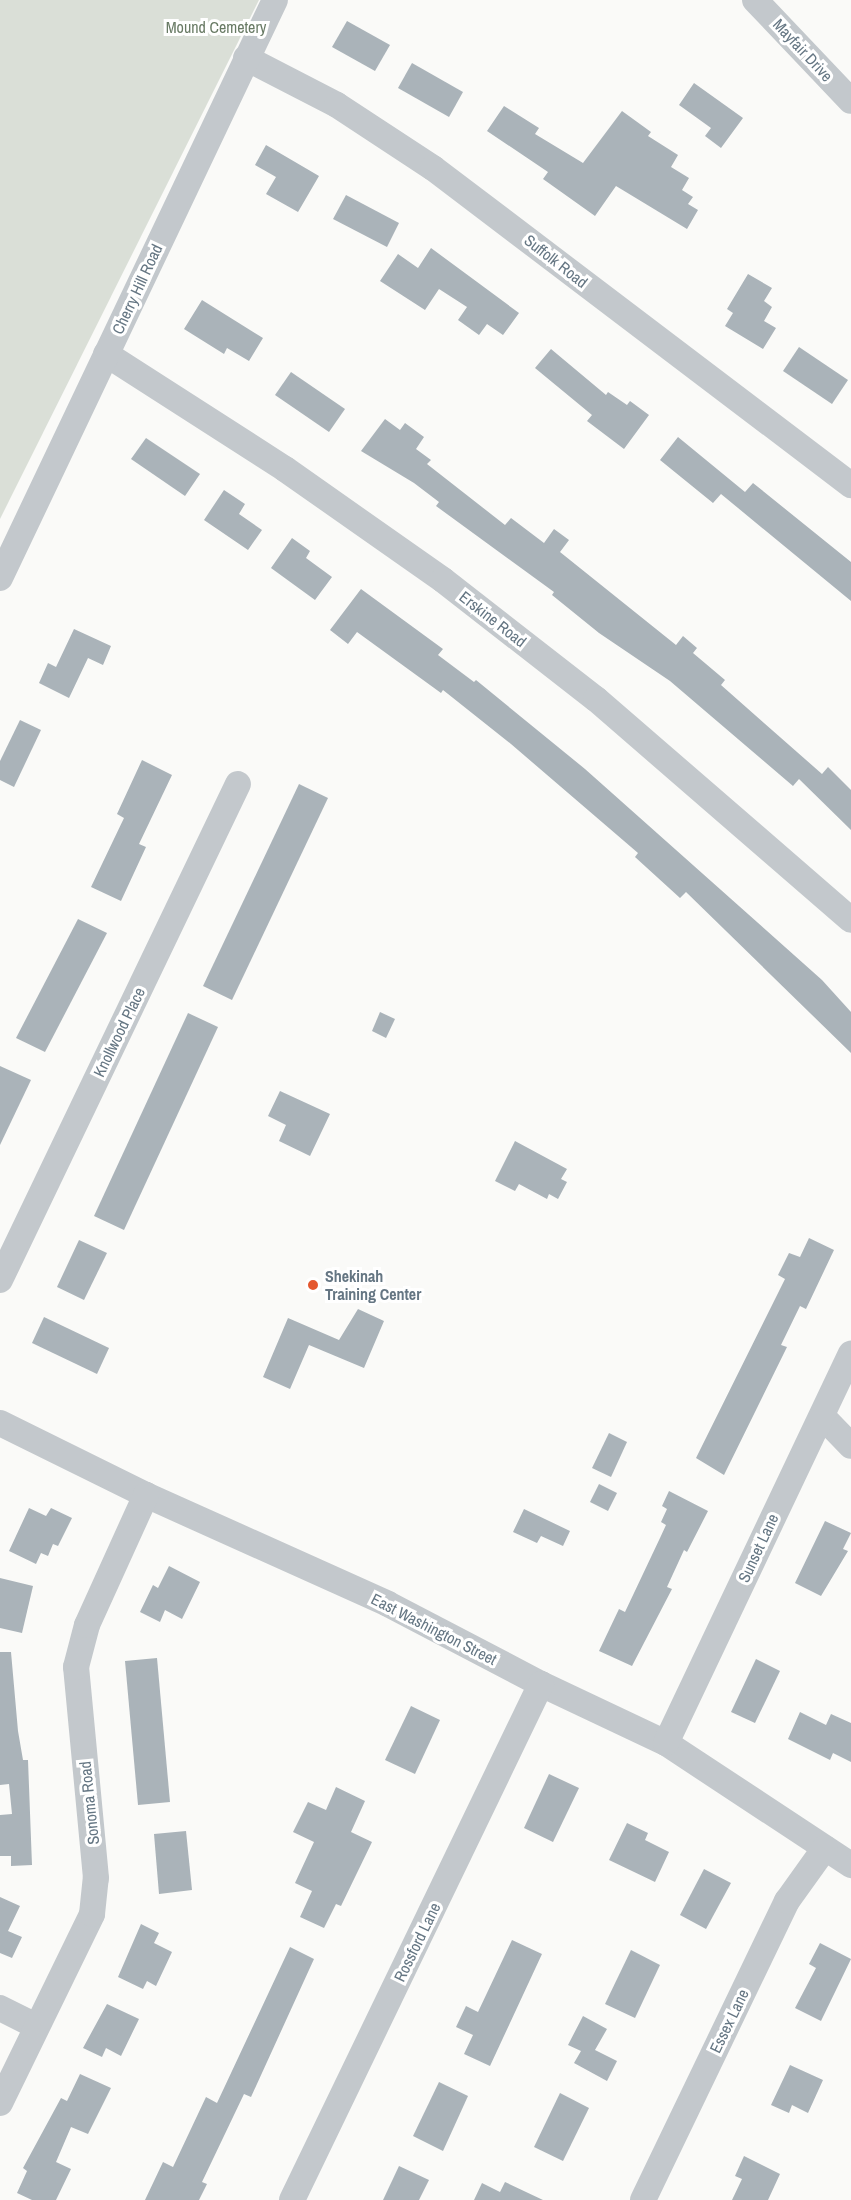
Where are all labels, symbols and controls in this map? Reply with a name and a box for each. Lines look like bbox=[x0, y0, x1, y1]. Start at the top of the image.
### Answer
street label: Mayfair Drive bbox=[769, 15, 837, 85]
park label: Mound Cemetery bbox=[166, 17, 266, 37]
street label: Suffolk Road bbox=[521, 230, 591, 292]
street label: Cherry Hill Road bbox=[108, 241, 166, 337]
street label: Erskine Road bbox=[456, 587, 530, 651]
street label: Knollwood Place bbox=[89, 984, 149, 1080]
place label: Shekinah Training Center bbox=[325, 1266, 421, 1304]
marker: Shekinah Training Center bbox=[306, 1278, 320, 1292]
street label: Sunset Lane bbox=[734, 1511, 782, 1585]
street label: East Washington Street bbox=[368, 1589, 500, 1669]
street label: Sonoma Road bbox=[75, 1760, 103, 1846]
street label: Rossford Lane bbox=[390, 1899, 444, 1985]
street label: Essex Lane bbox=[705, 1986, 753, 2056]

